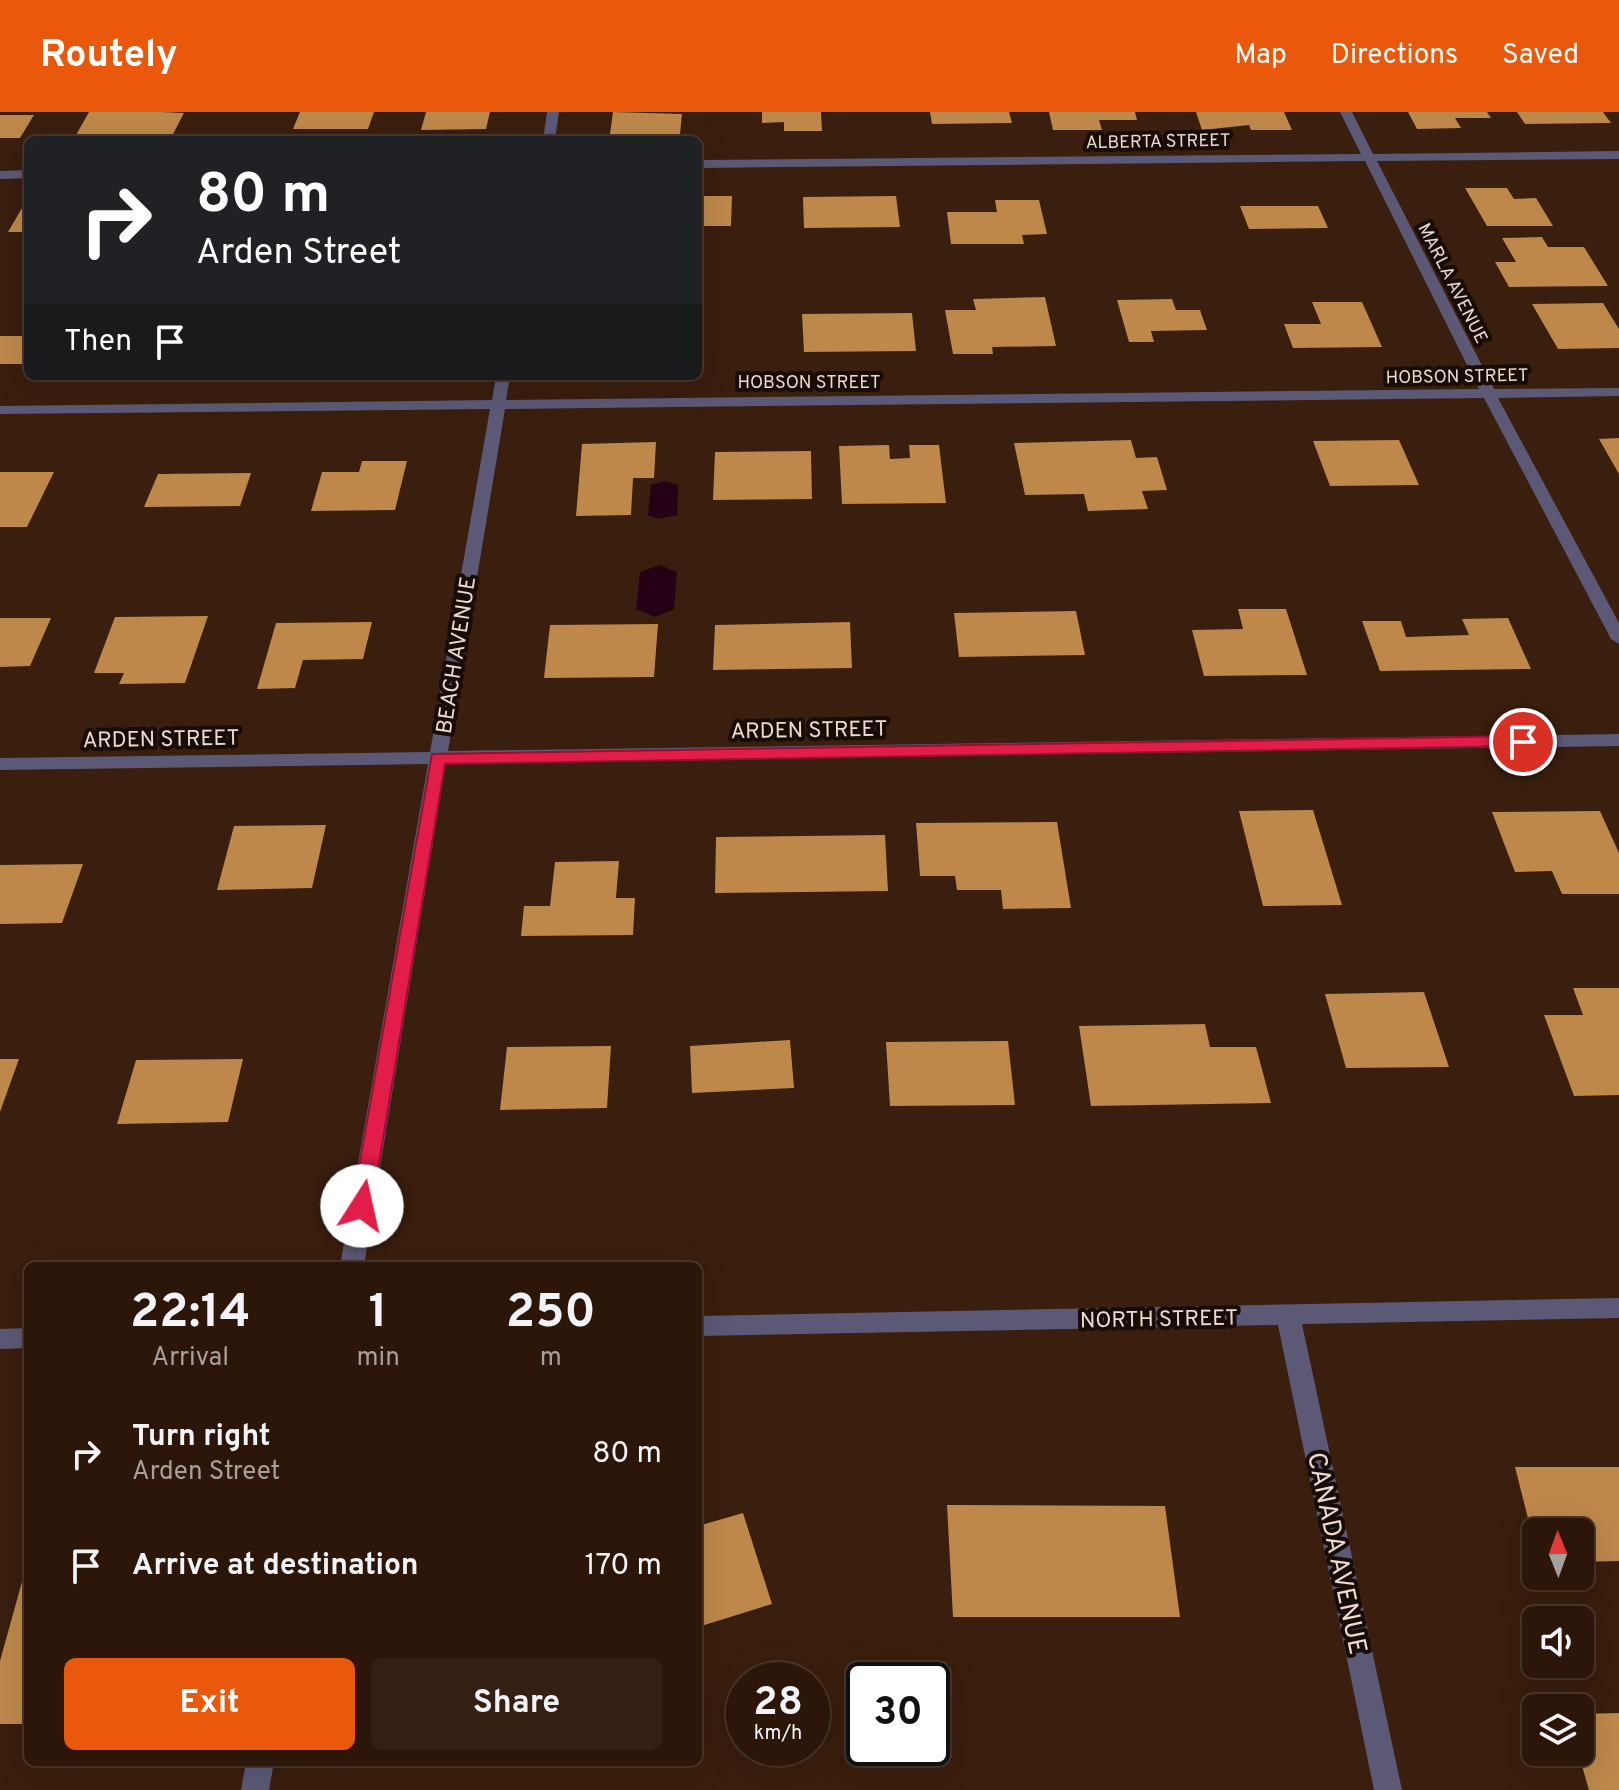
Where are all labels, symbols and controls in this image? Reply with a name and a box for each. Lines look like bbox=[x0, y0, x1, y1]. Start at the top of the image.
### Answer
text: Routely bbox=[40, 32, 178, 81]
text: Map bbox=[1234, 38, 1287, 74]
text: Directions bbox=[1331, 38, 1458, 74]
text: Saved bbox=[1502, 38, 1579, 74]
street label: ALBERTA STREET bbox=[1085, 130, 1231, 155]
text: 80 m bbox=[196, 162, 330, 232]
icon: right bbox=[64, 168, 168, 272]
street label: MARLA AVENUE bbox=[1411, 220, 1492, 348]
text: Arden Street bbox=[196, 231, 401, 277]
icon: arrive bbox=[148, 320, 192, 364]
text: Then bbox=[64, 324, 132, 361]
street label: HOBSON STREET bbox=[1385, 365, 1529, 390]
street label: HOBSON STREET bbox=[738, 372, 880, 395]
street label: BEACH AVENUE bbox=[432, 575, 483, 736]
pin bbox=[1489, 708, 1557, 776]
street label: ARDEN STREET bbox=[730, 717, 888, 746]
icon: arrive bbox=[1501, 720, 1545, 764]
street label: ARDEN STREET bbox=[82, 726, 240, 755]
position arrow bbox=[320, 1164, 404, 1248]
text: 22:14 bbox=[130, 1284, 250, 1344]
text: 1 bbox=[369, 1284, 388, 1344]
text: 250 bbox=[506, 1284, 596, 1344]
street label: NORTH STREET bbox=[1080, 1306, 1238, 1335]
text: Arrival bbox=[151, 1342, 229, 1375]
text: min bbox=[357, 1342, 400, 1375]
text: m bbox=[540, 1342, 562, 1375]
text: Turn right bbox=[132, 1419, 270, 1456]
icon: right bbox=[64, 1432, 108, 1476]
text: 80 m bbox=[592, 1436, 662, 1473]
street label: CANADA AVENUE bbox=[1298, 1449, 1373, 1658]
text: Arden Street bbox=[132, 1456, 280, 1489]
north arrow bbox=[1522, 1518, 1594, 1590]
map controls bbox=[1522, 1518, 1594, 1766]
icon: arrive bbox=[64, 1544, 108, 1588]
text: Arrive at destination bbox=[132, 1548, 418, 1585]
text: 170 m bbox=[584, 1548, 662, 1585]
button: sound bbox=[1522, 1606, 1594, 1678]
button: Exit bbox=[64, 1658, 355, 1750]
button: Share bbox=[371, 1658, 662, 1750]
speed limit sign: 30 bbox=[846, 1662, 950, 1766]
text: 28 bbox=[753, 1679, 803, 1729]
button: layers bbox=[1522, 1694, 1594, 1766]
text: km/h bbox=[754, 1721, 802, 1747]

